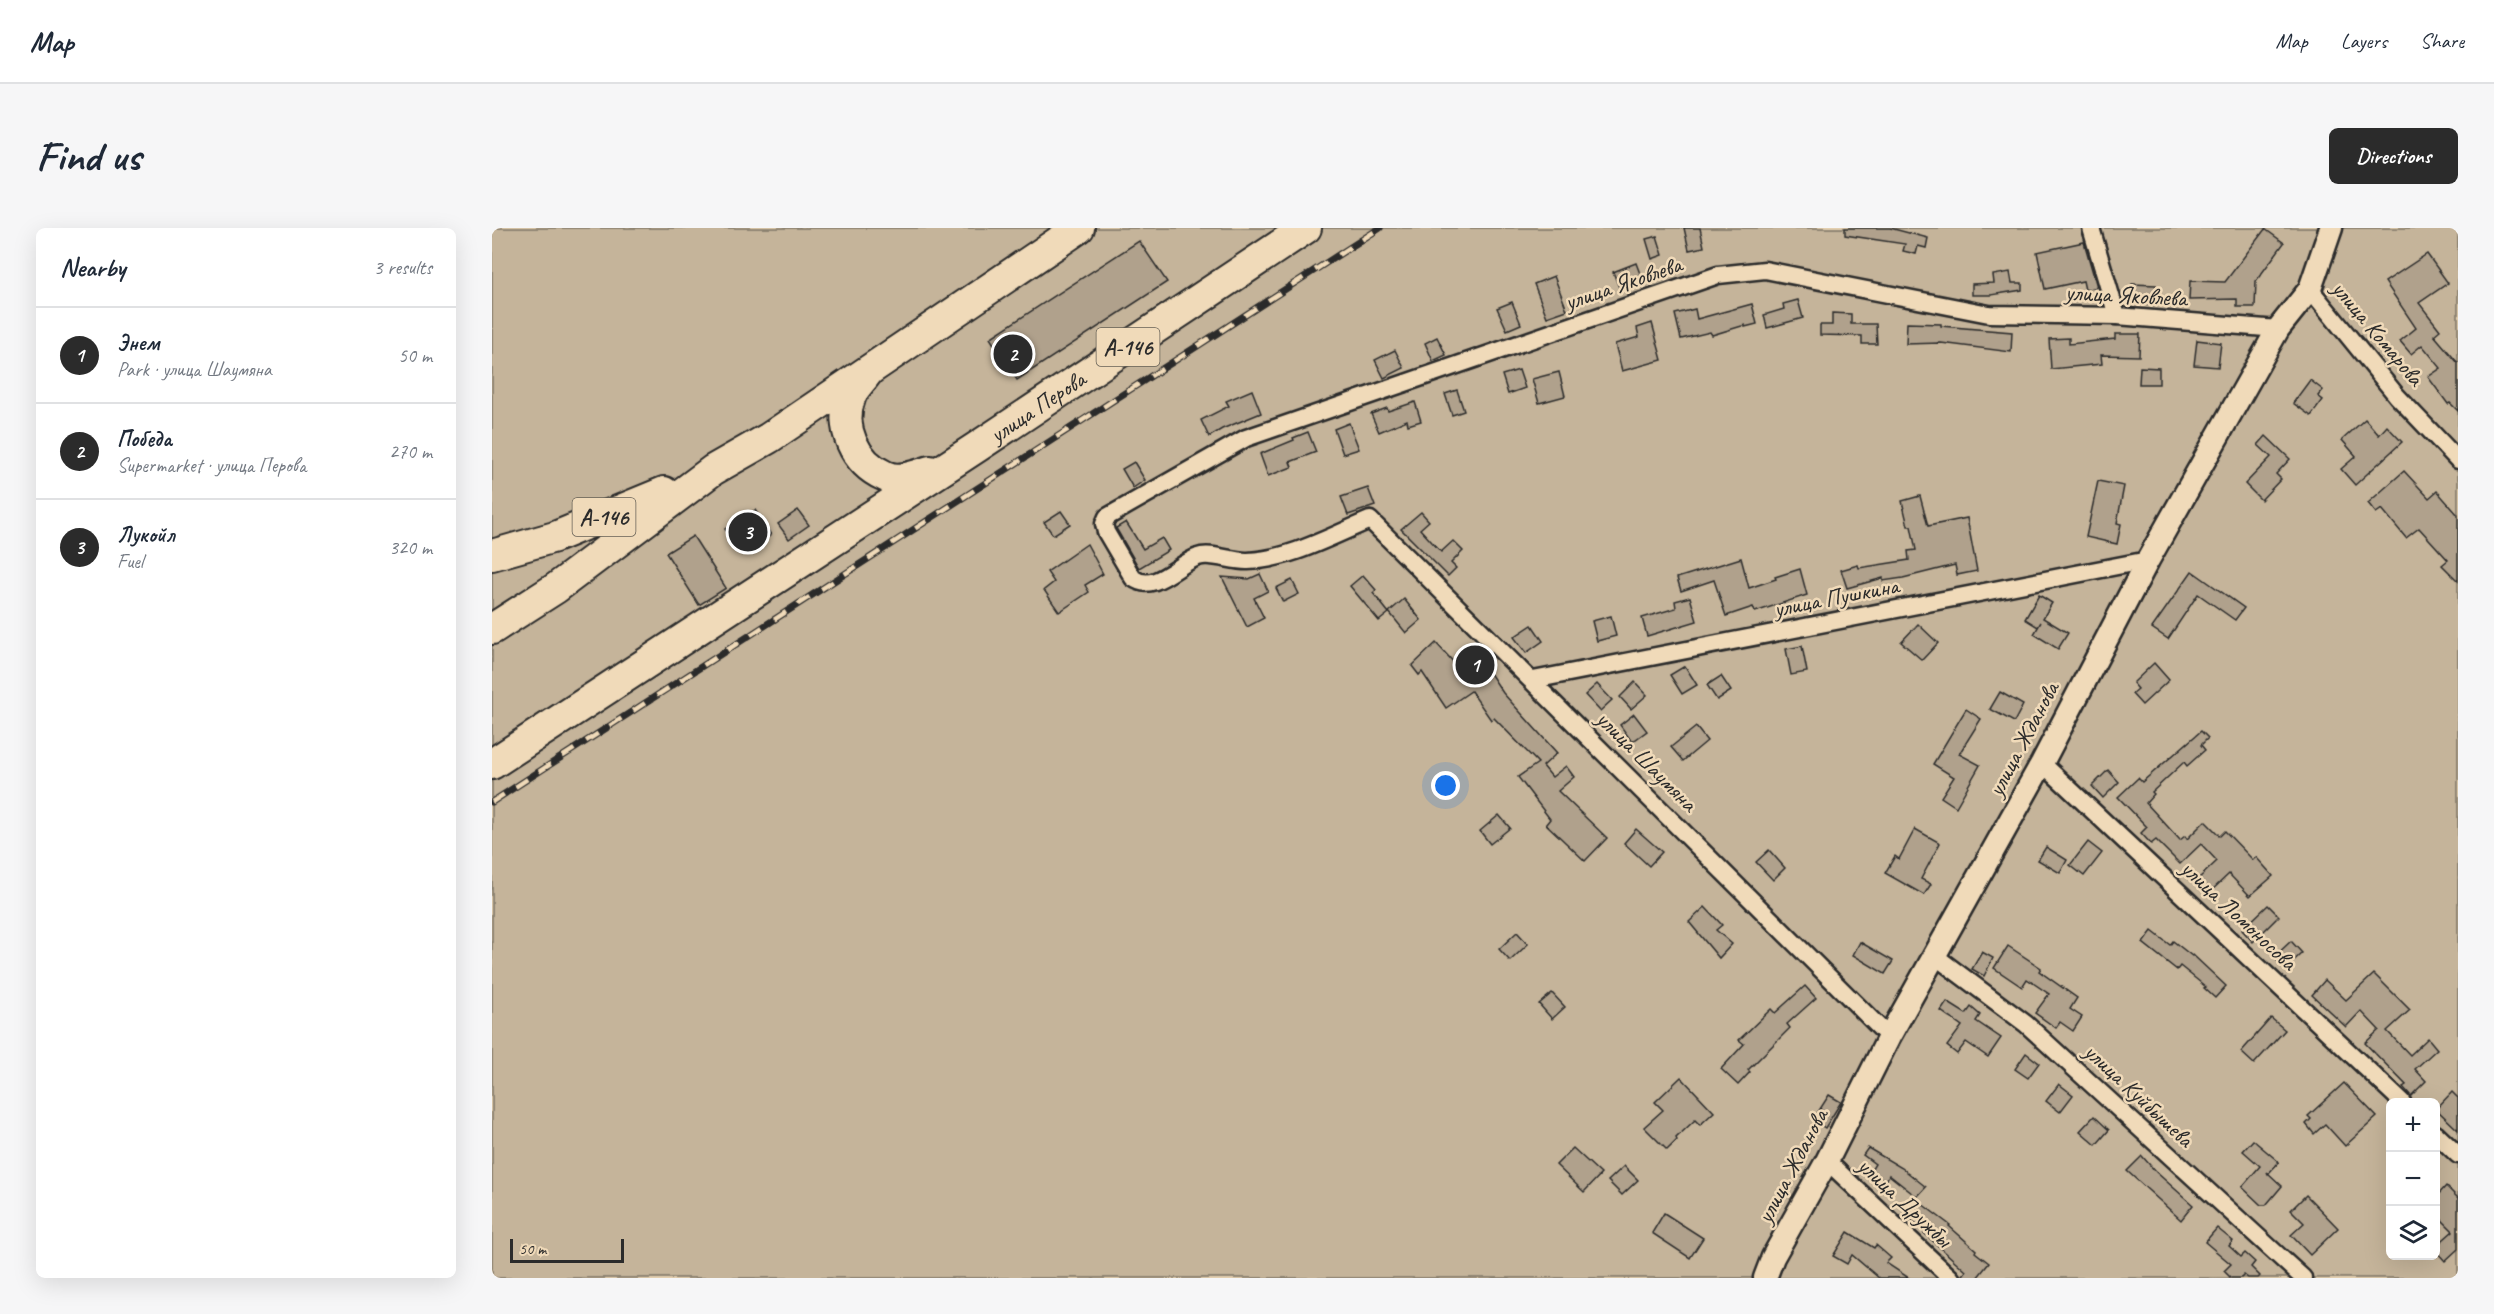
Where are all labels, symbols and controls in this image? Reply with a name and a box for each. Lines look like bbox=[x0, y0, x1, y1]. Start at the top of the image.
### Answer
text: Map bbox=[30, 24, 73, 59]
text: Map bbox=[2275, 28, 2308, 54]
text: Layers bbox=[2341, 28, 2387, 54]
text: Share bbox=[2420, 28, 2464, 54]
button: Directions bbox=[2329, 128, 2458, 184]
text: Find us bbox=[36, 130, 141, 183]
street label: улица Яковлева bbox=[1559, 248, 1687, 318]
text: Nearby bbox=[60, 251, 125, 284]
text: 3 results bbox=[373, 255, 432, 280]
street label: улица Комарова bbox=[2324, 273, 2432, 393]
street label: улица Яковлева bbox=[2062, 277, 2190, 313]
road number: А-146 bbox=[1096, 328, 1160, 366]
text: Энем bbox=[117, 329, 159, 357]
pin: 2 bbox=[994, 332, 1032, 376]
text: 1 bbox=[75, 343, 84, 368]
text: 50 m bbox=[398, 343, 432, 368]
text: Park · улица Шаумяна bbox=[117, 357, 271, 382]
street label: улица Перова bbox=[982, 363, 1093, 451]
text: Победа bbox=[117, 425, 172, 453]
text: 2 bbox=[75, 439, 84, 464]
text: 270 m bbox=[389, 439, 432, 464]
text: Supermarket · улица Перова bbox=[117, 453, 306, 478]
road number: А-146 bbox=[572, 498, 636, 536]
pin: 3 bbox=[728, 510, 768, 554]
text: Лукойл bbox=[117, 521, 175, 549]
text: 3 bbox=[75, 535, 84, 560]
text: 320 m bbox=[389, 535, 432, 560]
text: Fuel bbox=[117, 549, 143, 574]
street label: улица Пушкина bbox=[1769, 570, 1903, 624]
pin: 1 bbox=[1456, 642, 1494, 688]
street label: улица Жданова bbox=[1979, 675, 2067, 803]
street label: улица Шаумяна bbox=[1589, 703, 1705, 819]
your location bbox=[1431, 771, 1460, 800]
street label: улица Ломоносова bbox=[2173, 852, 2304, 977]
street label: улица Куйбышева bbox=[2077, 1035, 2201, 1154]
map controls bbox=[2386, 1098, 2440, 1260]
button: + bbox=[2386, 1098, 2440, 1152]
street label: улица Жданова bbox=[1748, 1102, 1836, 1230]
street label: улица Дружбы bbox=[1850, 1149, 1960, 1255]
button: − bbox=[2386, 1152, 2440, 1206]
button: layers bbox=[2386, 1206, 2440, 1260]
scale bar bbox=[510, 1236, 624, 1264]
text: 50 m bbox=[519, 1239, 546, 1259]

